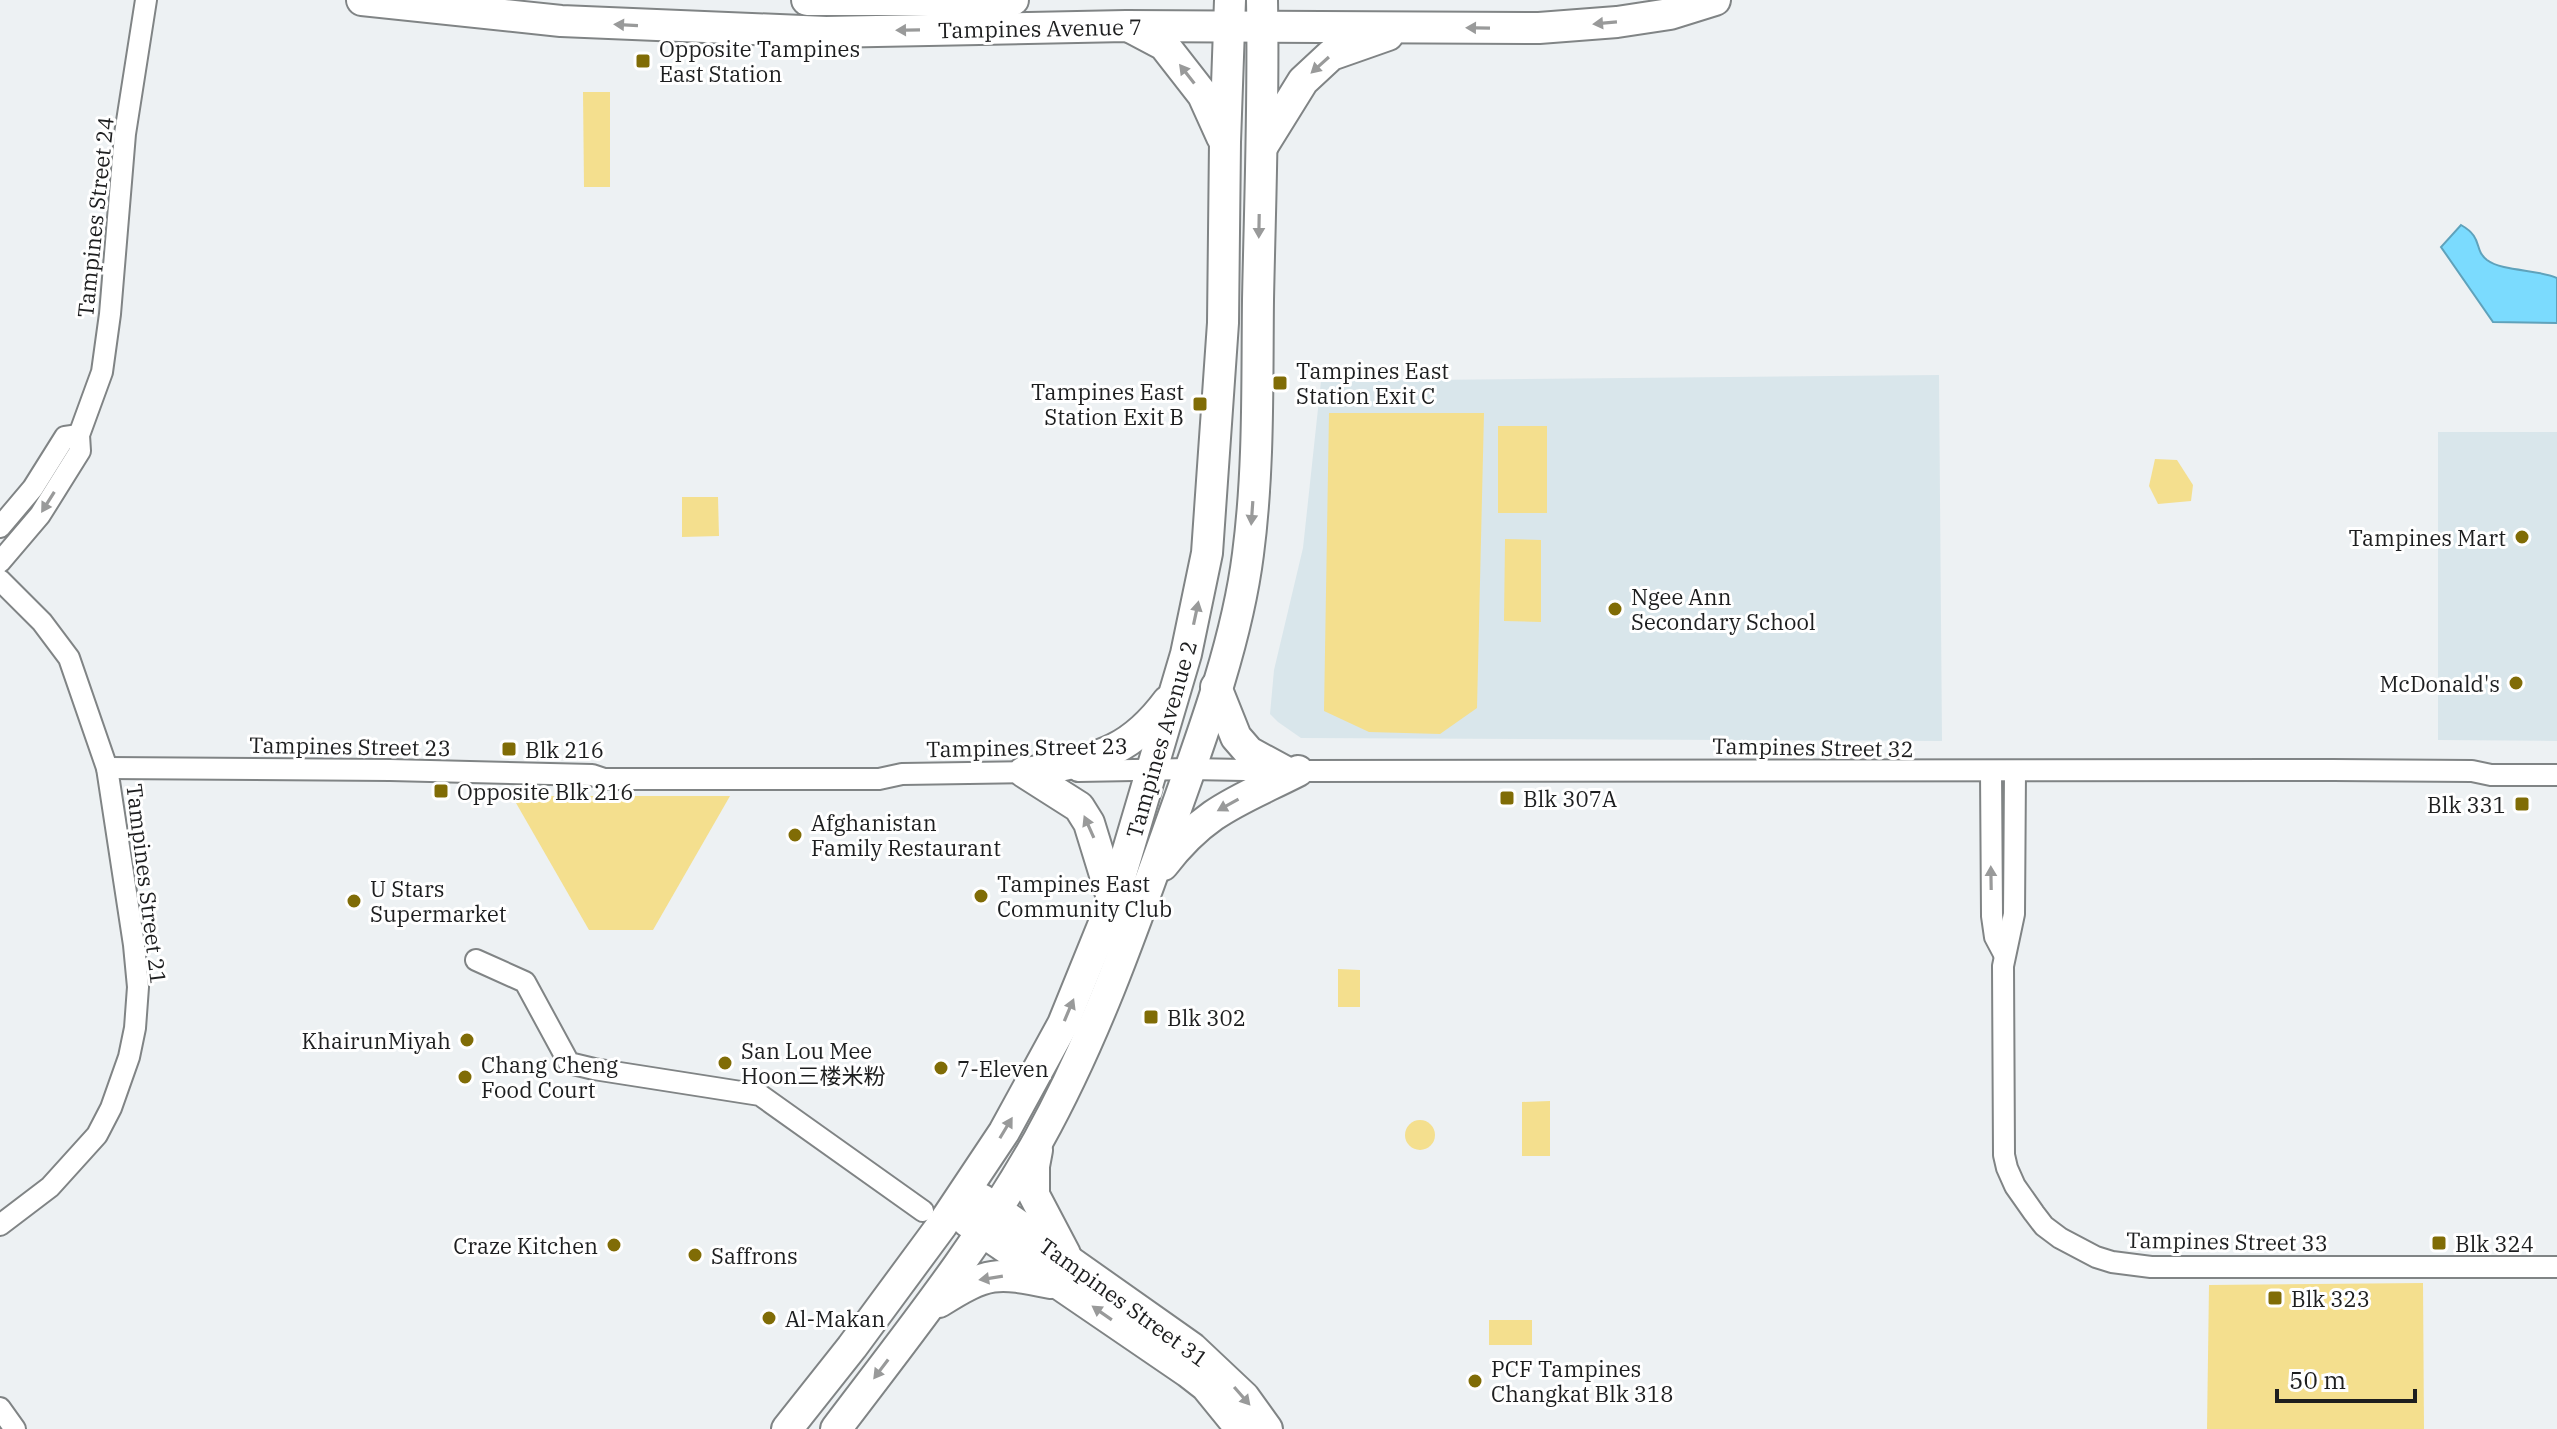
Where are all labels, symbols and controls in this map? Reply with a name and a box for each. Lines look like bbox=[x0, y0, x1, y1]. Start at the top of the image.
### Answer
street label: Tampines Avenue 7 bbox=[938, 12, 1142, 44]
one-way arrow bbox=[1592, 16, 1617, 29]
one-way arrow bbox=[613, 18, 638, 31]
one-way arrow bbox=[1465, 21, 1490, 34]
one-way arrow bbox=[895, 24, 920, 36]
place label: Opposite Tampines East Station bbox=[659, 34, 860, 88]
marker: Opposite Tampines East Station bbox=[634, 52, 652, 70]
one-way arrow bbox=[1310, 56, 1329, 74]
one-way arrow bbox=[1180, 64, 1196, 84]
street label: Tampines Street 24 bbox=[70, 115, 120, 319]
one-way arrow bbox=[1253, 214, 1266, 239]
place label: Tampines East Station Exit C bbox=[1296, 356, 1449, 410]
marker: Tampines East Station Exit C bbox=[1271, 374, 1289, 392]
place label: Tampines East Station Exit B bbox=[1031, 377, 1184, 431]
marker: Tampines East Station Exit B bbox=[1191, 395, 1209, 413]
one-way arrow bbox=[41, 491, 55, 513]
one-way arrow bbox=[1245, 501, 1258, 526]
place label: Tampines Mart bbox=[2349, 523, 2506, 552]
marker: Tampines Mart bbox=[2513, 528, 2531, 546]
place label: Ngee Ann Secondary School bbox=[1631, 582, 1816, 636]
one-way arrow bbox=[1190, 600, 1203, 625]
marker: Ngee Ann Secondary School bbox=[1606, 600, 1624, 618]
street label: Tampines Avenue 2 bbox=[1119, 637, 1203, 841]
place label: McDonald's bbox=[2379, 669, 2500, 698]
marker: McDonald's bbox=[2507, 674, 2525, 692]
street label: Tampines Street 23 bbox=[249, 730, 451, 762]
street label: Tampines Street 23 bbox=[926, 731, 1128, 763]
street label: Tampines Street 32 bbox=[1712, 731, 1914, 763]
place label: Blk 216 bbox=[525, 735, 604, 764]
marker: Blk 216 bbox=[500, 740, 518, 758]
place label: Opposite Blk 216 bbox=[457, 777, 634, 806]
street label: Tampines Street 21 bbox=[120, 782, 174, 986]
marker: Opposite Blk 216 bbox=[432, 782, 450, 800]
place label: Blk 307A bbox=[1523, 784, 1617, 813]
marker: Blk 307A bbox=[1498, 789, 1516, 807]
place label: Blk 331 bbox=[2427, 790, 2506, 819]
marker: Blk 331 bbox=[2513, 795, 2531, 813]
one-way arrow bbox=[1217, 798, 1240, 812]
place label: Afghanistan Family Restaurant bbox=[811, 808, 1001, 862]
one-way arrow bbox=[1082, 815, 1096, 839]
marker: Afghanistan Family Restaurant bbox=[786, 826, 804, 844]
one-way arrow bbox=[1985, 865, 1997, 890]
place label: Tampines East Community Club bbox=[997, 869, 1172, 923]
place label: U Stars Supermarket bbox=[370, 874, 507, 928]
marker: Tampines East Community Club bbox=[972, 887, 990, 905]
marker: U Stars Supermarket bbox=[345, 892, 363, 910]
one-way arrow bbox=[1062, 998, 1075, 1022]
place label: Blk 302 bbox=[1167, 1003, 1246, 1032]
marker: Blk 302 bbox=[1142, 1008, 1160, 1026]
place label: KhairunMiyah bbox=[302, 1026, 451, 1055]
marker: KhairunMiyah bbox=[458, 1031, 476, 1049]
place label: San Lou Mee Hoon三楼米粉 bbox=[741, 1036, 885, 1090]
place label: Chang Cheng Food Court bbox=[481, 1050, 618, 1104]
marker: San Lou Mee Hoon三楼米粉 bbox=[716, 1054, 734, 1072]
place label: 7-Eleven bbox=[957, 1054, 1049, 1083]
marker: 7-Eleven bbox=[932, 1059, 950, 1077]
marker: Chang Cheng Food Court bbox=[456, 1068, 474, 1086]
one-way arrow bbox=[999, 1117, 1013, 1139]
street label: Tampines Street 33 bbox=[2126, 1225, 2328, 1257]
place label: Blk 324 bbox=[2455, 1229, 2534, 1258]
place label: Craze Kitchen bbox=[453, 1231, 598, 1260]
street label: Tampines Street 31 bbox=[1034, 1231, 1214, 1373]
marker: Blk 324 bbox=[2430, 1234, 2448, 1252]
marker: Craze Kitchen bbox=[605, 1236, 623, 1254]
place label: Saffrons bbox=[711, 1241, 798, 1270]
marker: Saffrons bbox=[686, 1246, 704, 1264]
one-way arrow bbox=[978, 1272, 1003, 1284]
place label: Blk 323 bbox=[2291, 1284, 2370, 1313]
marker: Blk 323 bbox=[2266, 1289, 2284, 1307]
place label: Al-Makan bbox=[785, 1304, 885, 1333]
one-way arrow bbox=[1091, 1306, 1112, 1321]
marker: Al-Makan bbox=[760, 1309, 778, 1327]
scale bar bbox=[2277, 1353, 2415, 1403]
place label: PCF Tampines Changkat Blk 318 bbox=[1491, 1354, 1673, 1408]
one-way arrow bbox=[874, 1359, 890, 1379]
text: 50 m bbox=[2289, 1364, 2346, 1396]
marker: PCF Tampines Changkat Blk 318 bbox=[1466, 1372, 1484, 1390]
one-way arrow bbox=[1233, 1385, 1250, 1405]

